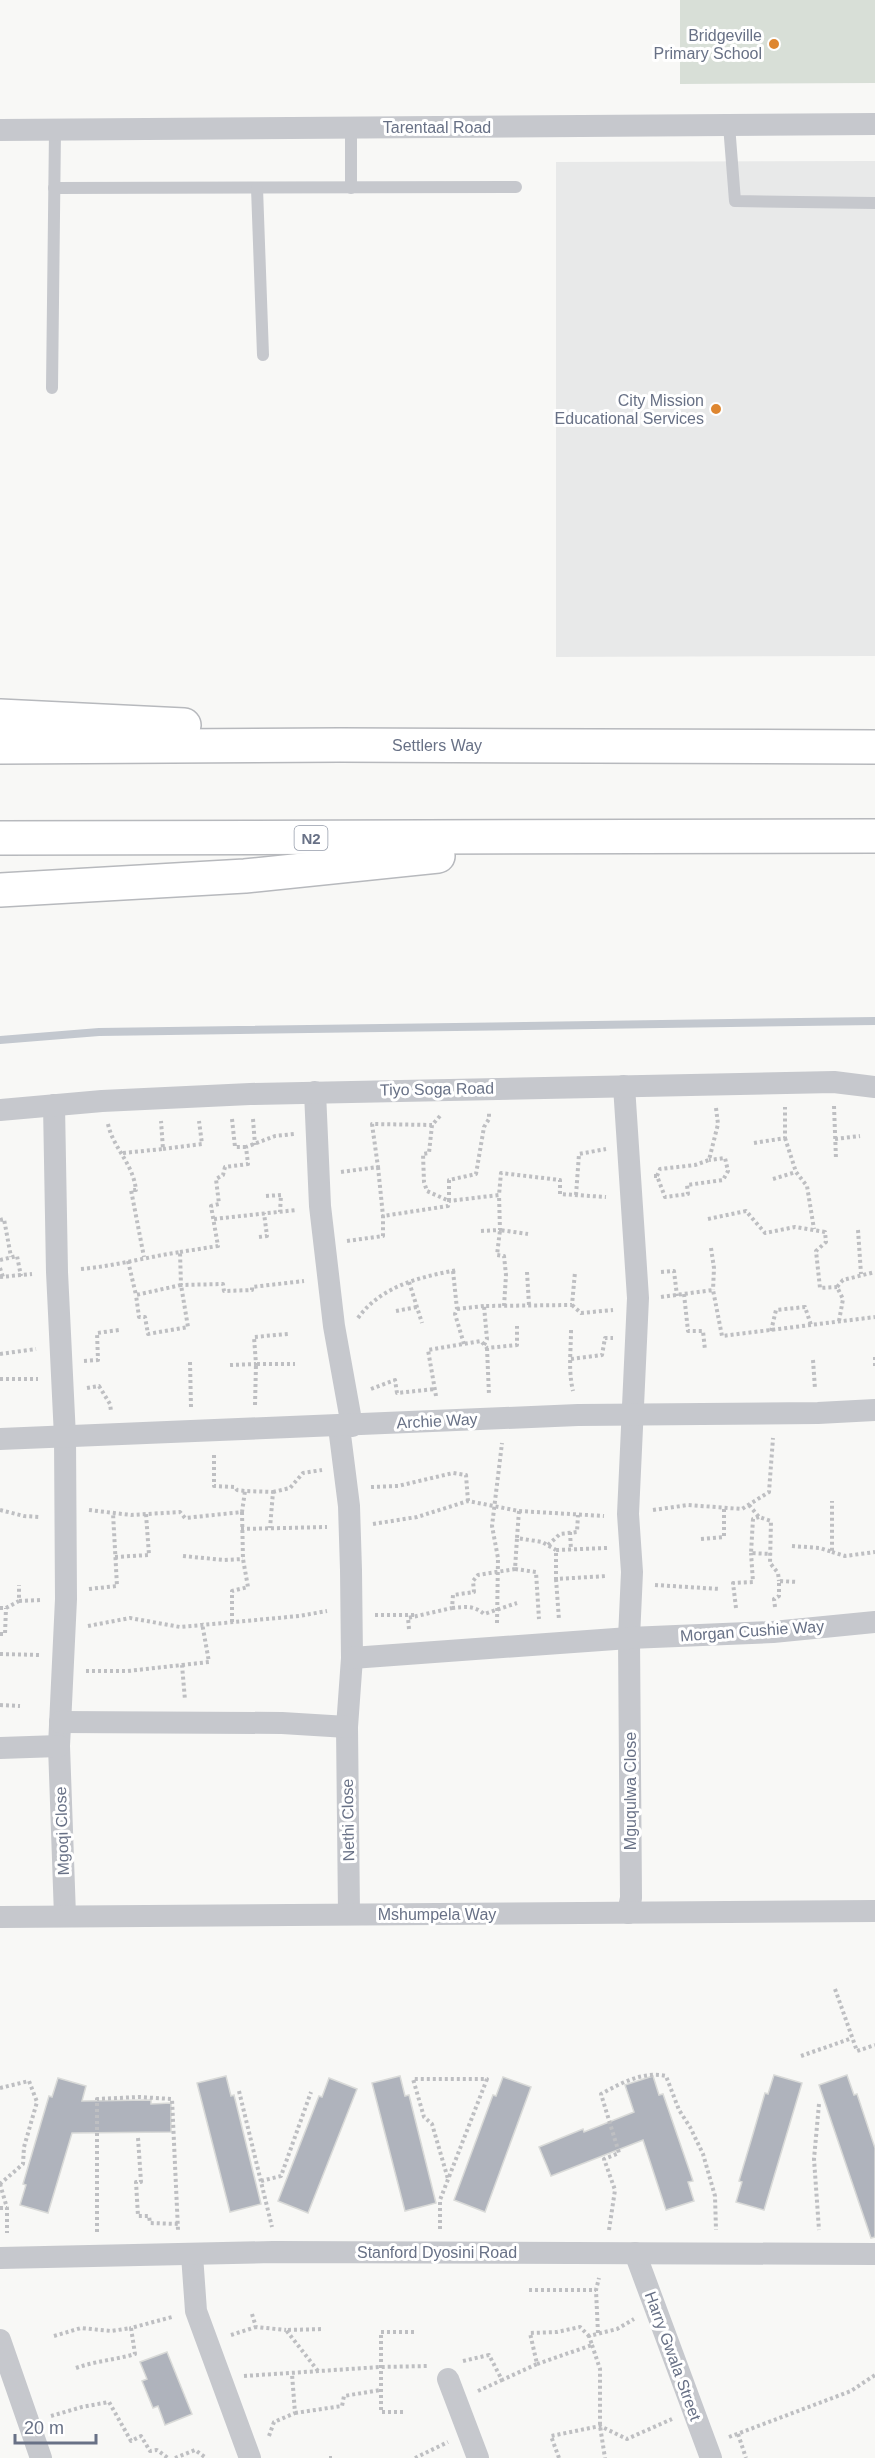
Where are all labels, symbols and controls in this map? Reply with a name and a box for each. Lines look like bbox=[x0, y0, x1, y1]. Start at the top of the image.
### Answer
place label: Bridgeville Primary School bbox=[654, 27, 762, 62]
marker: Bridgeville Primary School bbox=[767, 37, 781, 51]
street label: Tarentaal Road bbox=[383, 119, 491, 136]
place label: City Mission Educational Services bbox=[555, 392, 704, 427]
marker: City Mission Educational Services bbox=[709, 402, 723, 416]
street label: Settlers Way bbox=[392, 737, 482, 754]
road number: N2 bbox=[294, 826, 328, 850]
street label: Tiyo Soga Road bbox=[380, 1080, 494, 1098]
street label: Archie Way bbox=[396, 1410, 478, 1432]
street label: Morgan Cushie Way bbox=[679, 1617, 825, 1645]
street label: Mguqulwa Close bbox=[622, 1732, 639, 1850]
street label: Nethi Close bbox=[339, 1778, 357, 1861]
street label: Mgoqi Close bbox=[52, 1786, 72, 1876]
street label: Mshumpela Way bbox=[378, 1906, 496, 1923]
street label: Stanford Dyosini Road bbox=[357, 2244, 517, 2261]
street label: Harry Gwala Street bbox=[642, 2289, 704, 2423]
scale bar bbox=[15, 2407, 96, 2445]
text: 20 m bbox=[24, 2418, 64, 2438]

